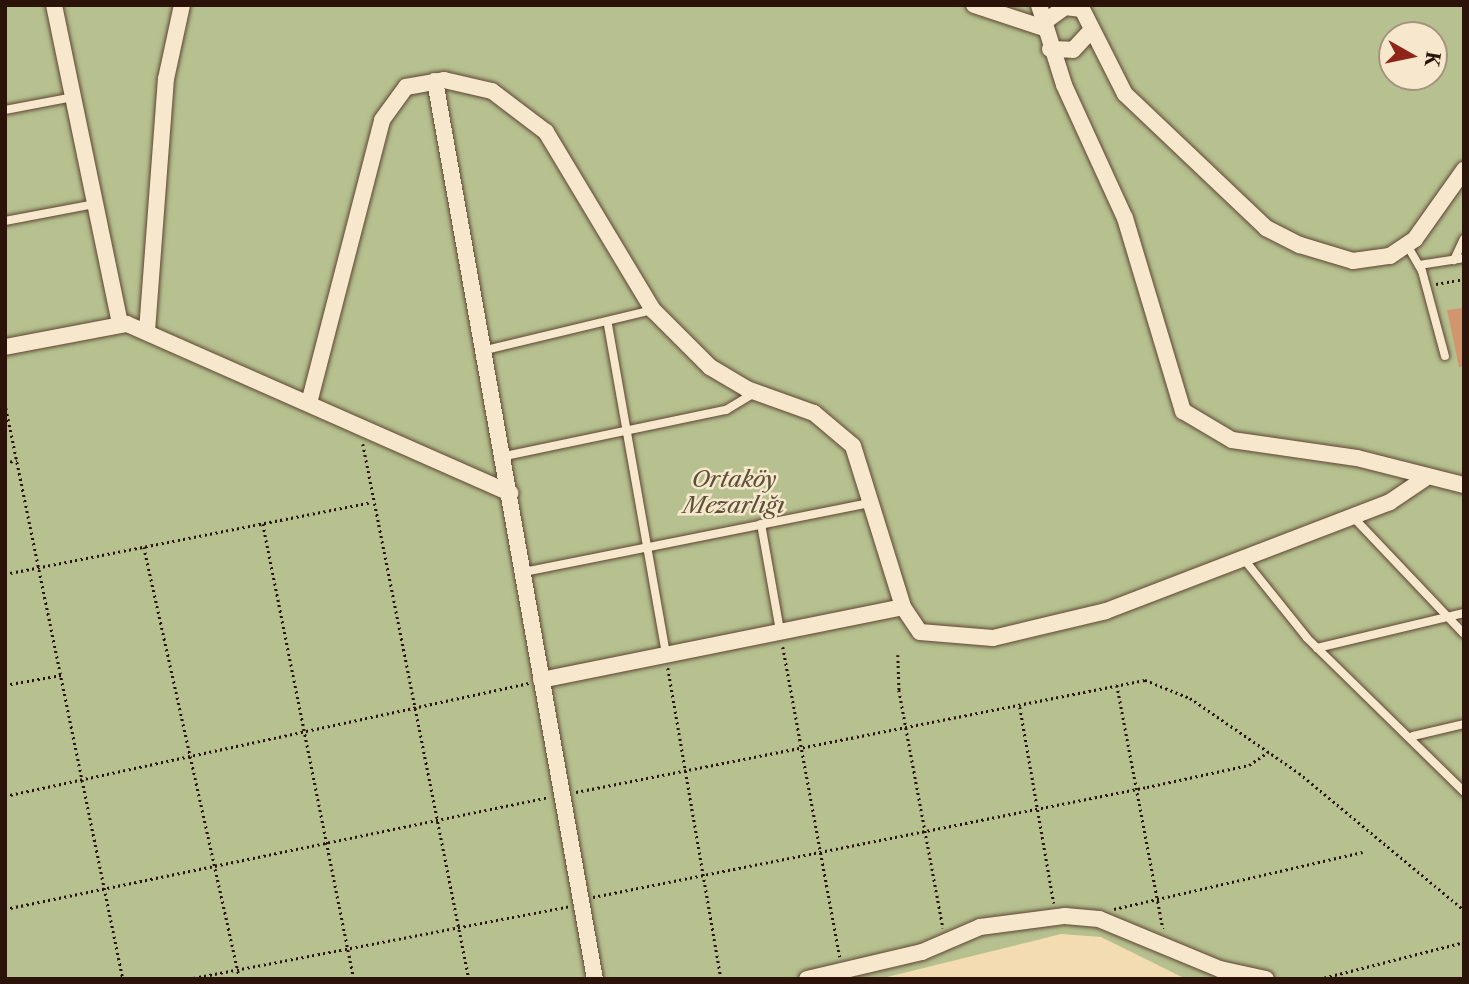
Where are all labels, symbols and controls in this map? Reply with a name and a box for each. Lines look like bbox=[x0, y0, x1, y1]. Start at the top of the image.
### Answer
north arrow bbox=[1378, 21, 1448, 91]
text: K bbox=[1420, 50, 1445, 68]
park label: Ortaköy Mezarlığı bbox=[683, 465, 785, 519]

